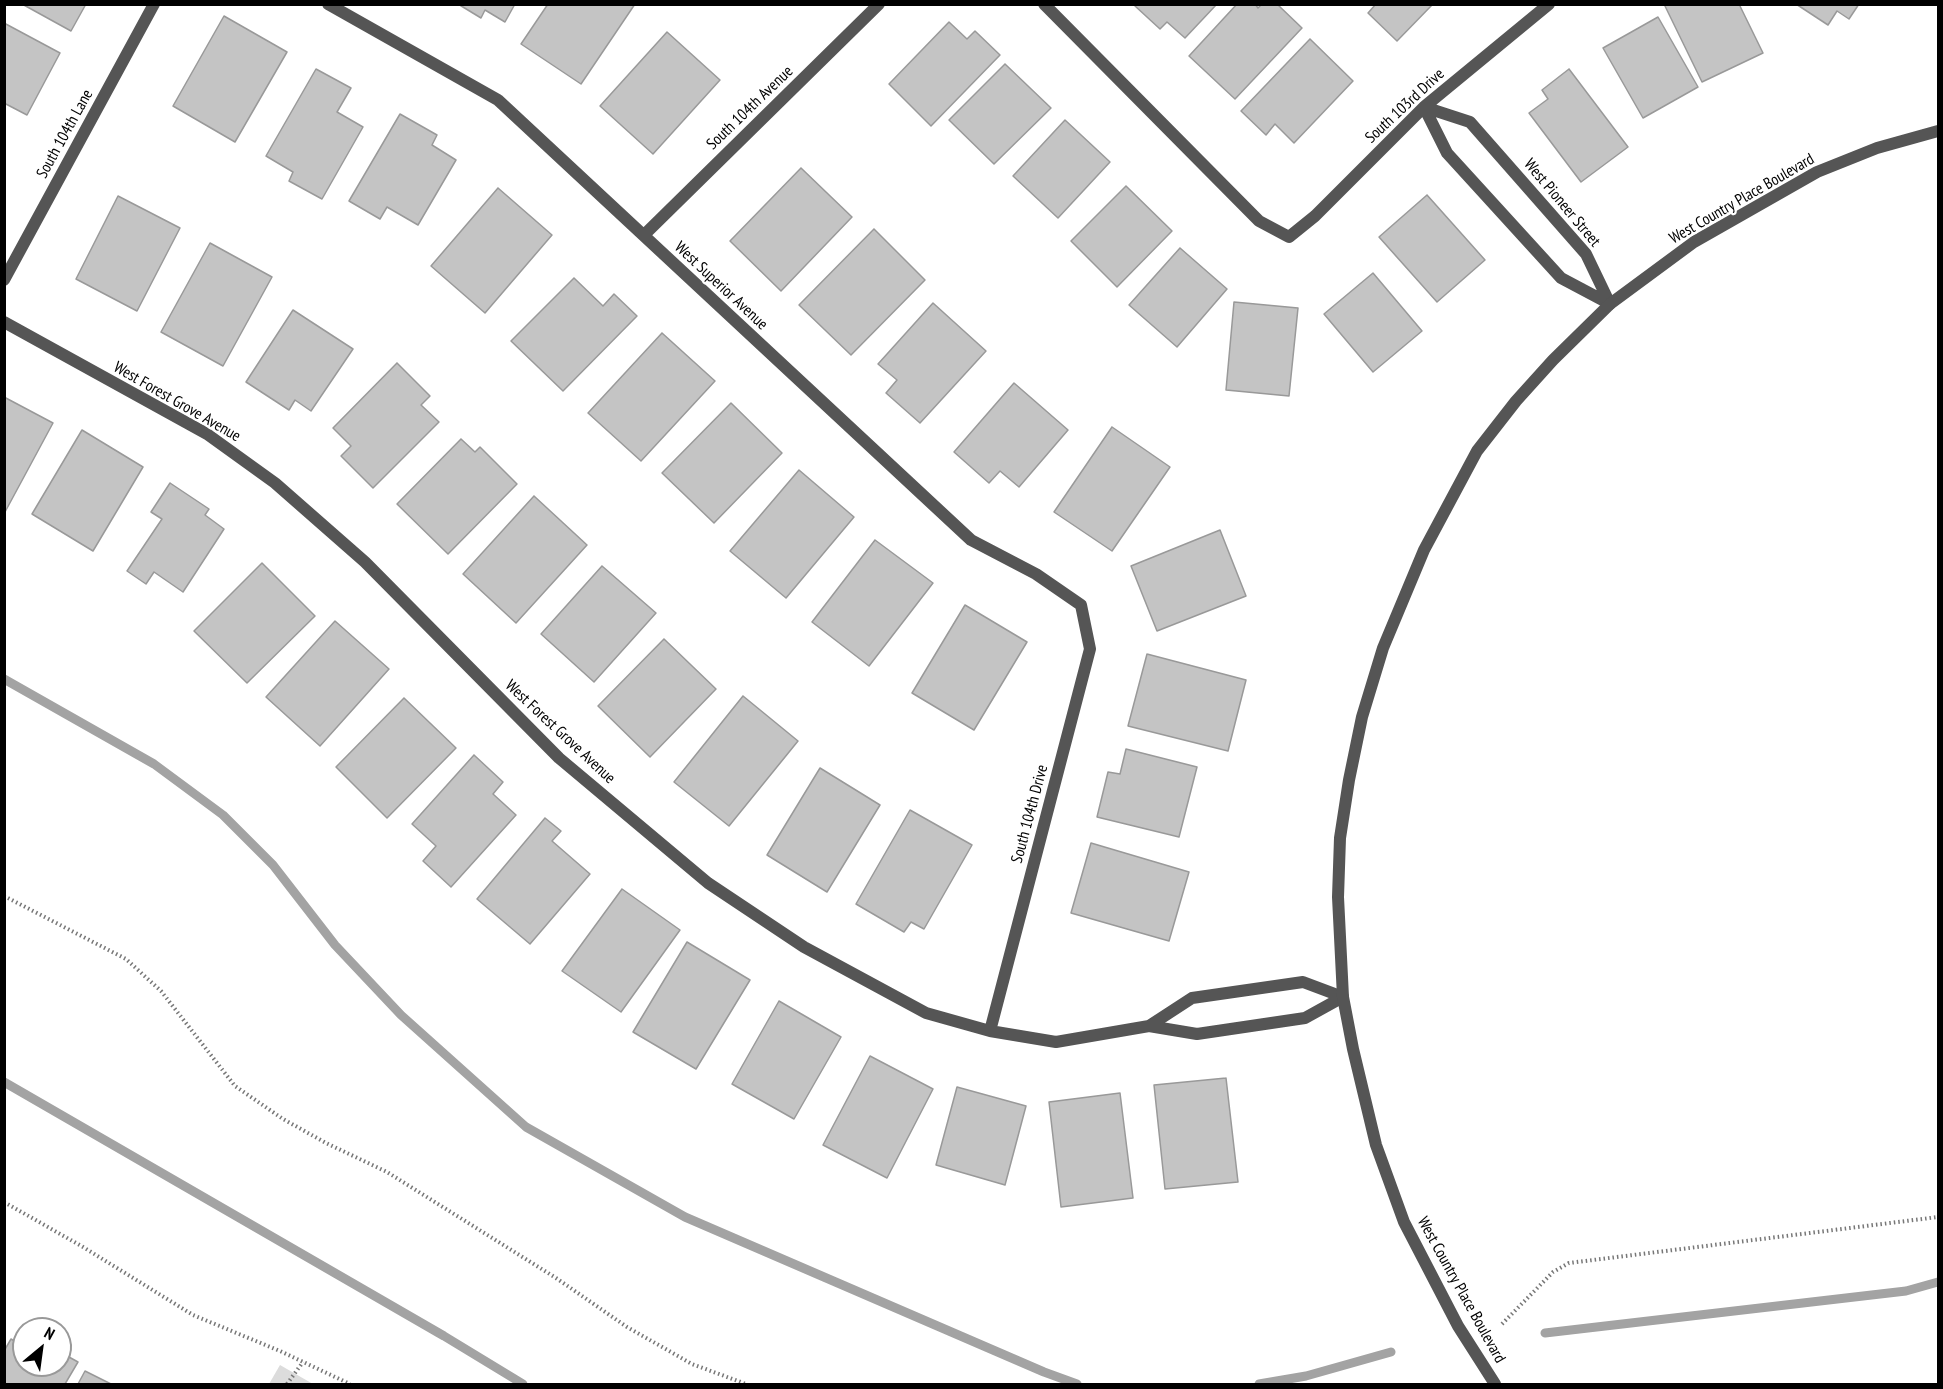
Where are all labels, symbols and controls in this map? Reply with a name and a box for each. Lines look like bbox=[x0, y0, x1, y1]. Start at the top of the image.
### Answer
street label: South 104th Avenue bbox=[703, 62, 797, 154]
street label: South 103rd Drive bbox=[1362, 65, 1448, 147]
street label: South 104th Lane bbox=[33, 86, 97, 182]
street label: West Country Place Boulevard bbox=[1666, 150, 1818, 248]
street label: West Pioneer Street bbox=[1520, 155, 1604, 251]
street label: West Superior Avenue bbox=[670, 238, 772, 334]
street label: West Forest Grove Avenue bbox=[110, 358, 244, 446]
street label: West Forest Grove Avenue bbox=[501, 676, 619, 788]
street label: South 104th Drive bbox=[1008, 763, 1052, 865]
street label: West Country Place Boulevard bbox=[1413, 1214, 1509, 1366]
north arrow bbox=[12, 1317, 72, 1377]
text: N bbox=[41, 1322, 58, 1344]

